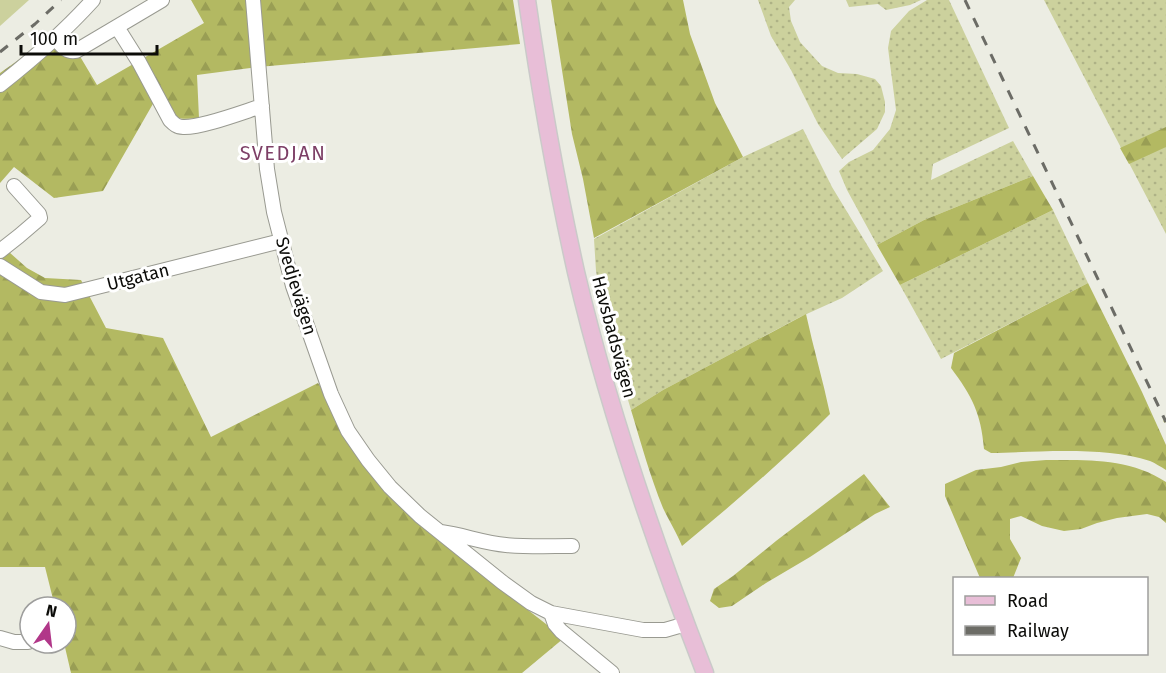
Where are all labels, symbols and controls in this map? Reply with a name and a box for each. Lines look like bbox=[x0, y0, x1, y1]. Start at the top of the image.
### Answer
scale bar bbox=[21, 18, 158, 56]
text: 100 m bbox=[30, 28, 78, 50]
district label: SVEDJAN bbox=[240, 141, 326, 165]
street label: Svedjevägen bbox=[271, 234, 321, 338]
street label: Utgatan bbox=[104, 259, 172, 295]
street label: Havsbadsvägen bbox=[587, 273, 641, 401]
legend bbox=[953, 577, 1148, 655]
text: Road bbox=[1007, 590, 1049, 612]
north arrow bbox=[18, 595, 78, 655]
text: N bbox=[44, 600, 59, 621]
text: Railway bbox=[1007, 620, 1069, 642]

